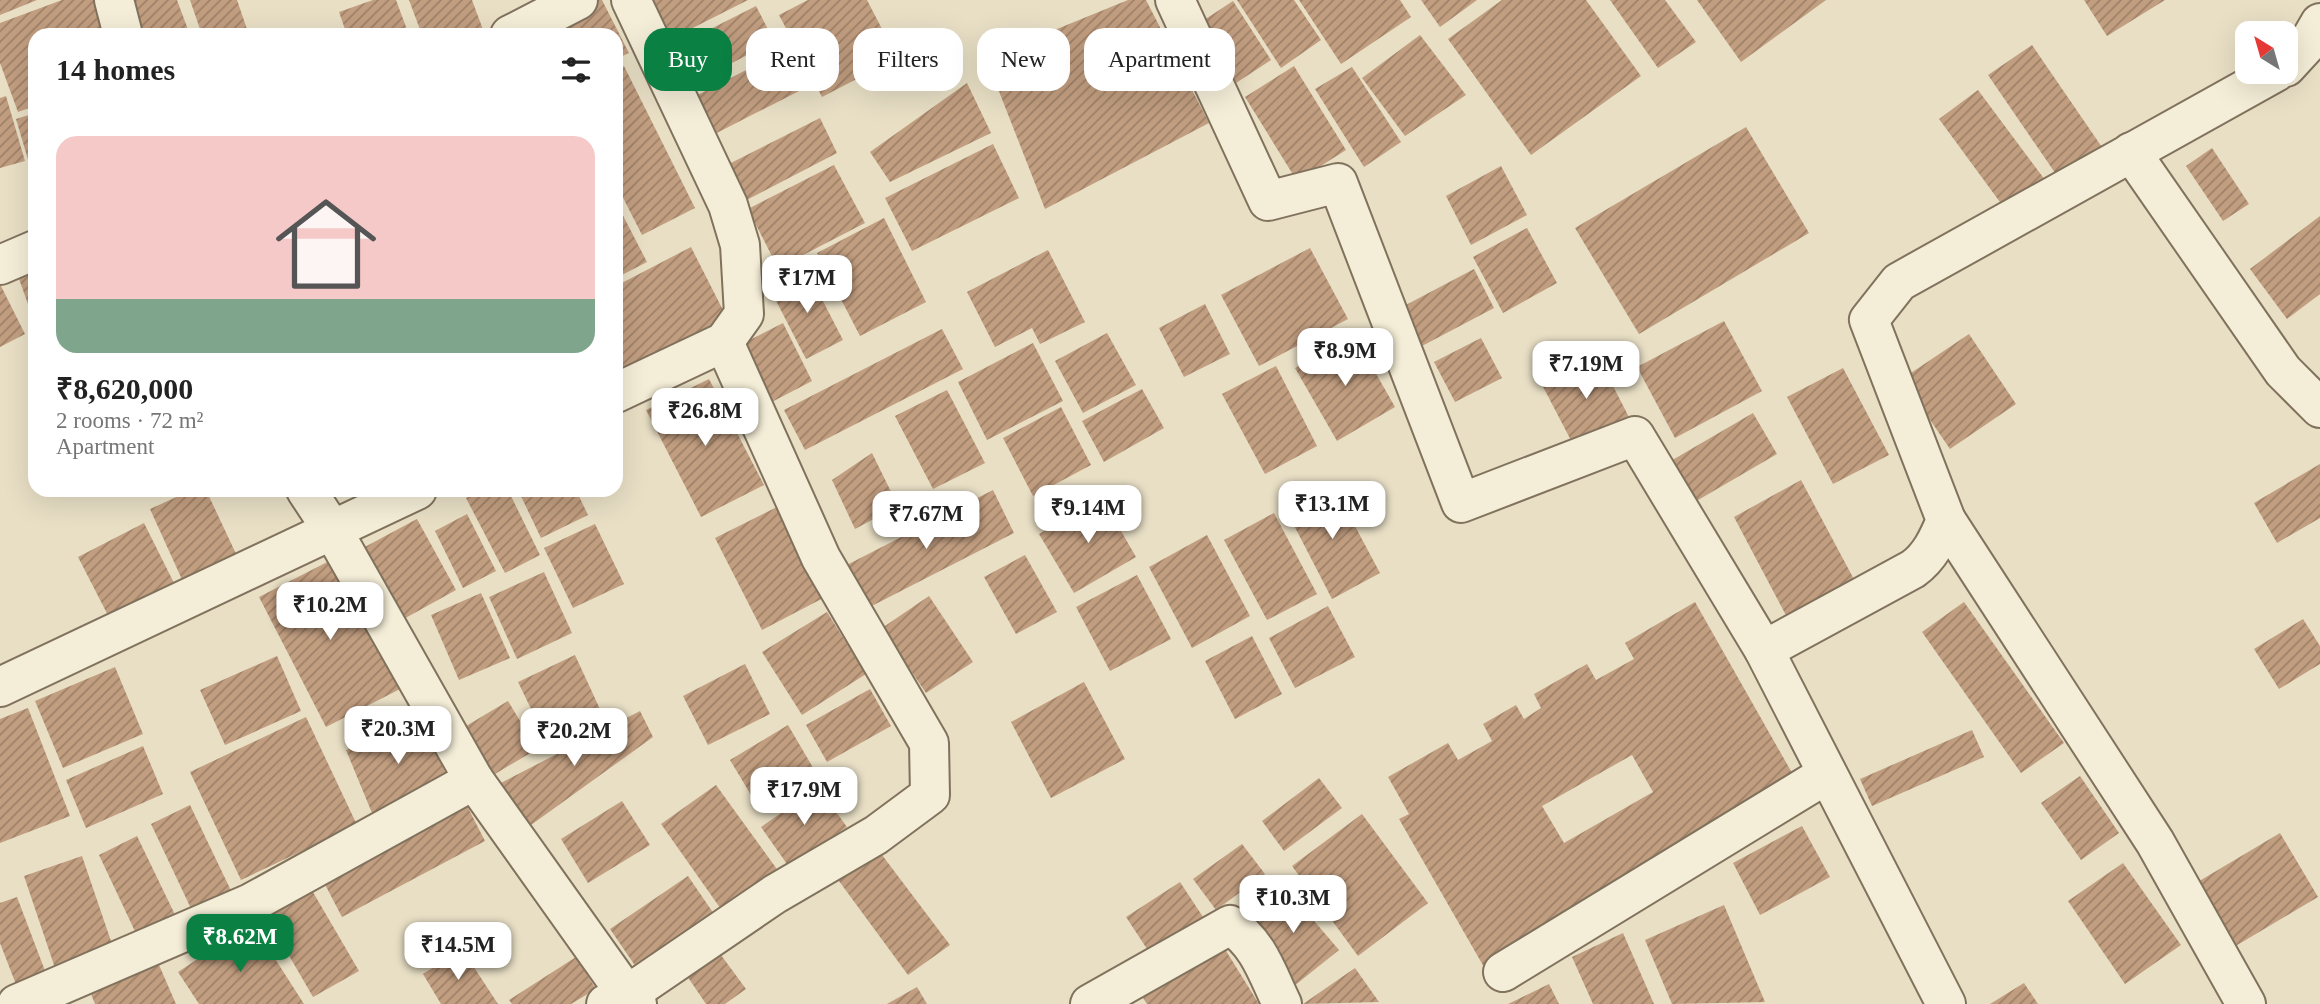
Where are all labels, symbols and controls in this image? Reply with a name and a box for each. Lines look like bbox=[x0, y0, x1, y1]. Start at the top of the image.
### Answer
north arrow bbox=[2235, 21, 2298, 84]
map controls bbox=[2235, 21, 2298, 84]
chip: Buy bbox=[644, 28, 732, 91]
chip: Rent bbox=[746, 28, 839, 91]
chip: Filters bbox=[853, 28, 963, 91]
chip: New bbox=[977, 28, 1070, 91]
chip: Apartment bbox=[1084, 28, 1235, 91]
icon: filters bbox=[557, 51, 595, 89]
text: 14 homes bbox=[56, 53, 175, 86]
icon: home bbox=[263, 181, 389, 307]
pin: ₹17M bbox=[766, 256, 848, 315]
text: ₹17M bbox=[778, 265, 836, 290]
pin: ₹8.9M bbox=[1296, 328, 1394, 388]
text: ₹8.9M bbox=[1313, 338, 1377, 363]
pin: ₹7.19M bbox=[1529, 342, 1643, 401]
text: ₹7.19M bbox=[1548, 351, 1624, 376]
text: ₹8,620,000 bbox=[56, 372, 193, 405]
pin: ₹26.8M bbox=[648, 388, 762, 448]
text: ₹26.8M bbox=[667, 398, 743, 423]
text: 2 rooms · 72 m² bbox=[56, 408, 203, 433]
text: Apartment bbox=[56, 434, 154, 459]
pin: ₹13.1M bbox=[1275, 482, 1389, 541]
pin: ₹9.14M bbox=[1031, 486, 1145, 545]
pin: ₹7.67M bbox=[869, 491, 983, 551]
text: ₹13.1M bbox=[1294, 491, 1370, 516]
text: ₹9.14M bbox=[1050, 495, 1126, 520]
text: ₹7.67M bbox=[888, 501, 964, 526]
pin: ₹10.2M bbox=[273, 582, 387, 642]
text: ₹10.2M bbox=[292, 592, 368, 617]
pin: ₹20.3M bbox=[341, 706, 455, 766]
pin: ₹20.2M bbox=[517, 708, 631, 768]
text: ₹20.3M bbox=[360, 716, 436, 741]
text: ₹20.2M bbox=[536, 718, 612, 743]
pin: ₹17.9M bbox=[747, 768, 861, 827]
text: ₹17.9M bbox=[766, 777, 842, 802]
pin: ₹10.3M bbox=[1236, 876, 1350, 935]
text: ₹10.3M bbox=[1255, 885, 1331, 910]
pin: ₹8.62M bbox=[183, 914, 297, 974]
pin: ₹14.5M bbox=[401, 922, 515, 982]
text: ₹8.62M bbox=[202, 924, 278, 949]
text: ₹14.5M bbox=[420, 932, 496, 957]

